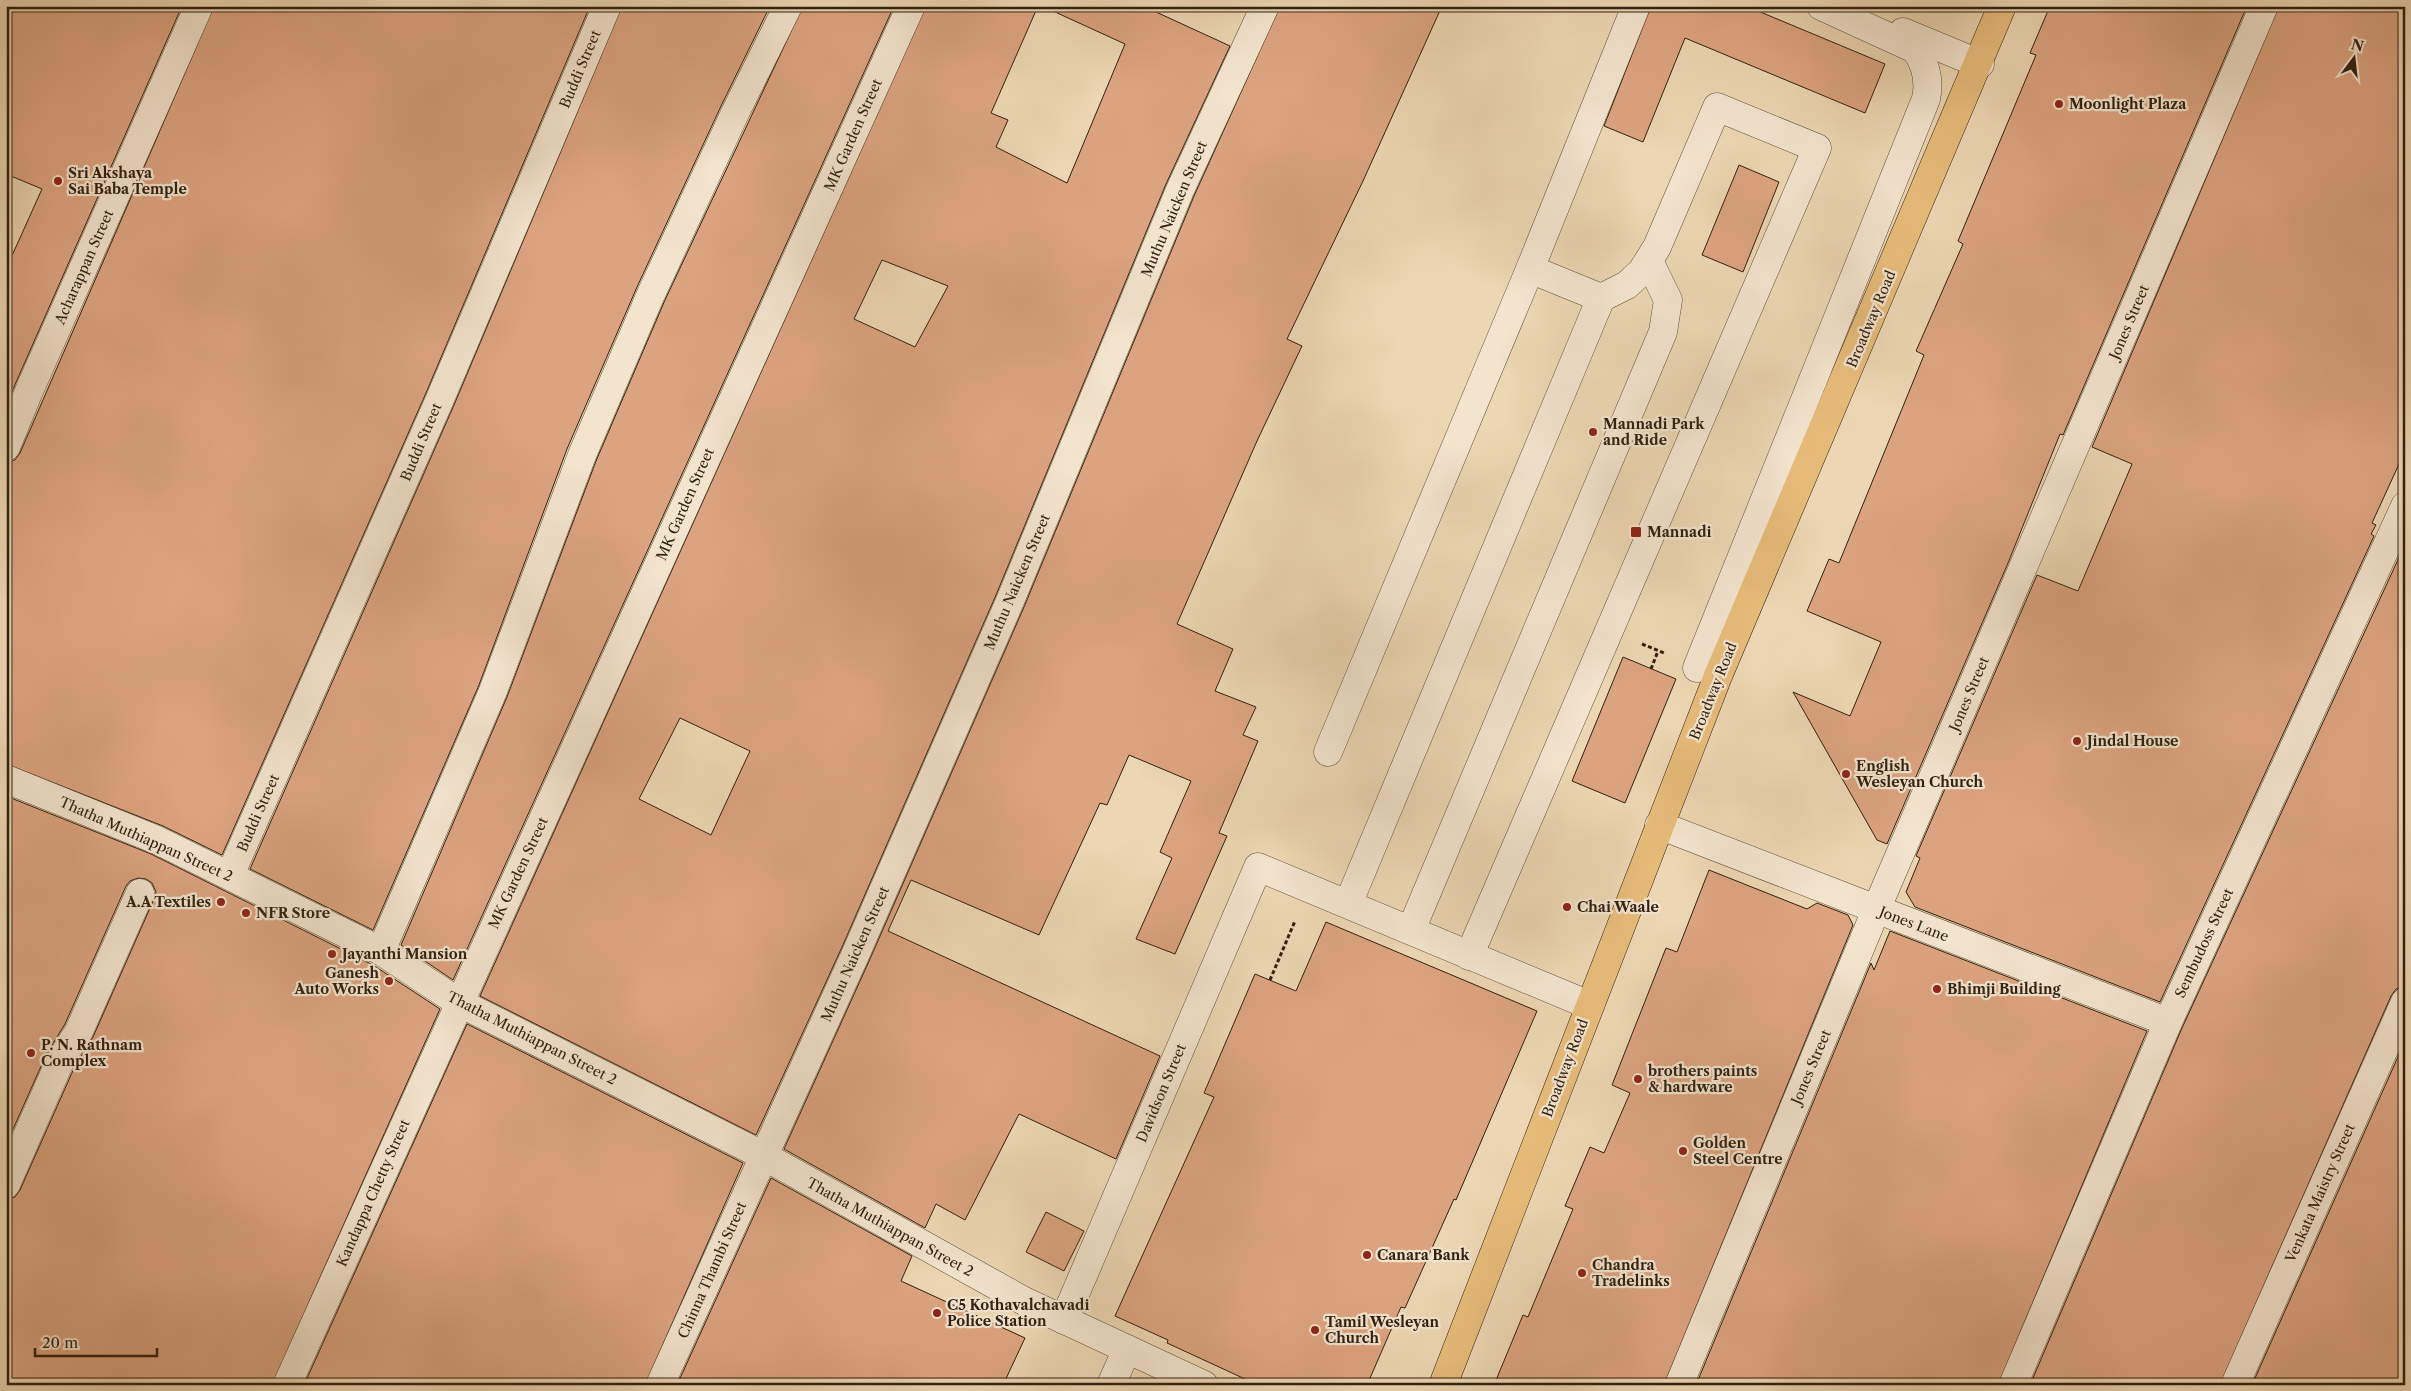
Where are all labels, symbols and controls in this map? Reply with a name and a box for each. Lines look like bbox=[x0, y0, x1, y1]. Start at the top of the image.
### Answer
street label: Buddi Street bbox=[555, 27, 605, 111]
north arrow bbox=[2328, 32, 2378, 82]
text: N bbox=[2349, 35, 2366, 56]
street label: MK Garden Street bbox=[820, 76, 886, 194]
place label: Moonlight Plaza bbox=[2069, 95, 2187, 113]
marker: Moonlight Plaza bbox=[2053, 98, 2065, 110]
street label: Muthu Naicken Street bbox=[1137, 138, 1211, 280]
place label: Sri Akshaya Sai Baba Temple bbox=[68, 164, 187, 198]
marker: Sri Akshaya Sai Baba Temple bbox=[52, 175, 64, 187]
street label: Acharappan Street bbox=[50, 207, 117, 328]
street label: Broadway Road bbox=[1842, 267, 1900, 370]
street label: Jones Street bbox=[2104, 282, 2153, 364]
street label: Buddi Street bbox=[396, 400, 446, 484]
place label: Mannadi Park and Ride bbox=[1603, 415, 1705, 449]
marker: Mannadi Park and Ride bbox=[1587, 426, 1599, 438]
street label: MK Garden Street bbox=[652, 445, 718, 563]
street label: Muthu Naicken Street bbox=[980, 511, 1054, 653]
place label: Mannadi bbox=[1647, 523, 1711, 541]
marker: Mannadi bbox=[1629, 525, 1643, 539]
street label: Broadway Road bbox=[1685, 639, 1741, 742]
street label: Jones Street bbox=[1944, 654, 1993, 736]
place label: Jindal House bbox=[2084, 732, 2179, 750]
marker: Jindal House bbox=[2071, 735, 2083, 747]
place label: English Wesleyan Church bbox=[1855, 757, 1983, 791]
marker: English Wesleyan Church bbox=[1840, 768, 1852, 780]
street label: Buddi Street bbox=[233, 771, 283, 855]
street label: Thatha Muthiappan Street 2 bbox=[57, 793, 235, 885]
street label: MK Garden Street bbox=[484, 814, 552, 932]
street label: Muthu Naicken Street bbox=[817, 883, 893, 1025]
street label: Sembudoss Street bbox=[2171, 885, 2237, 1001]
place label: A.A Textiles bbox=[125, 893, 211, 911]
marker: A.A Textiles bbox=[215, 896, 227, 908]
place label: Chai Waale bbox=[1577, 898, 1659, 916]
marker: Chai Waale bbox=[1561, 901, 1573, 913]
street label: Jones Lane bbox=[1875, 902, 1951, 946]
place label: NFR Store bbox=[256, 904, 330, 922]
marker: NFR Store bbox=[240, 907, 252, 919]
place label: Jayanthi Mansion bbox=[339, 945, 468, 963]
marker: Jayanthi Mansion bbox=[326, 948, 338, 960]
place label: Ganesh Auto Works bbox=[294, 964, 379, 998]
marker: Ganesh Auto Works bbox=[383, 975, 395, 987]
place label: Bhimji Building bbox=[1947, 980, 2061, 998]
marker: Bhimji Building bbox=[1931, 983, 1943, 995]
street label: Thatha Muthiappan Street 2 bbox=[444, 987, 620, 1089]
street label: Broadway Road bbox=[1538, 1016, 1592, 1120]
street label: Jones Street bbox=[1786, 1027, 1835, 1109]
place label: P. N. Rathnam Complex bbox=[41, 1036, 142, 1070]
street label: Davidson Street bbox=[1132, 1041, 1190, 1145]
marker: P. N. Rathnam Complex bbox=[25, 1047, 37, 1059]
place label: brothers paints & hardware bbox=[1647, 1062, 1757, 1096]
marker: brothers paints & hardware bbox=[1632, 1073, 1644, 1085]
street label: Kandappa Chetty Street bbox=[332, 1117, 414, 1269]
street label: Venkata Maistry Street bbox=[2281, 1121, 2359, 1266]
place label: Golden Steel Centre bbox=[1693, 1134, 1783, 1168]
marker: Golden Steel Centre bbox=[1677, 1145, 1689, 1157]
street label: Thatha Muthiappan Street 2 bbox=[804, 1174, 976, 1280]
street label: Chinna Thambi Street bbox=[674, 1199, 750, 1341]
place label: Canara Bank bbox=[1377, 1246, 1470, 1264]
marker: Canara Bank bbox=[1361, 1249, 1373, 1261]
place label: Chandra Tradelinks bbox=[1592, 1256, 1670, 1290]
marker: Chandra Tradelinks bbox=[1576, 1267, 1588, 1279]
place label: C5 Kothavalchavadi Police Station bbox=[947, 1296, 1089, 1330]
marker: C5 Kothavalchavadi Police Station bbox=[931, 1307, 943, 1319]
place label: Tamil Wesleyan Church bbox=[1325, 1313, 1439, 1347]
marker: Tamil Wesleyan Church bbox=[1309, 1324, 1321, 1336]
scale bar bbox=[35, 1326, 158, 1358]
text: 20 m bbox=[42, 1333, 78, 1352]

